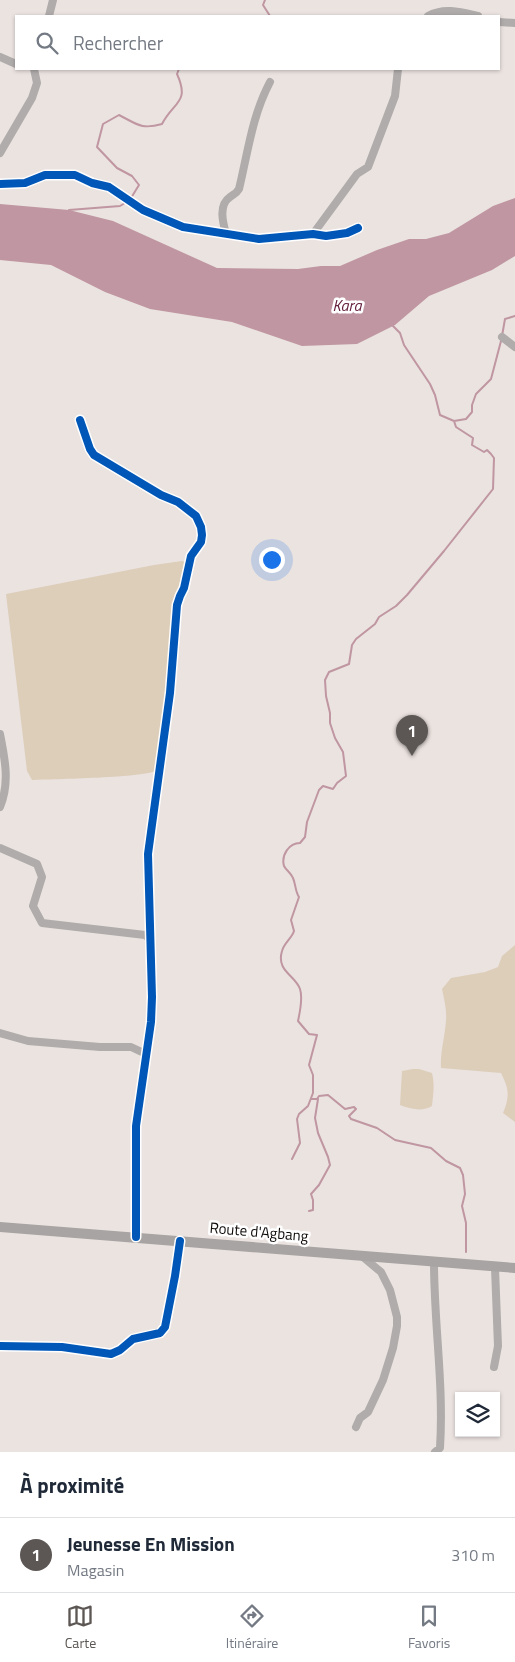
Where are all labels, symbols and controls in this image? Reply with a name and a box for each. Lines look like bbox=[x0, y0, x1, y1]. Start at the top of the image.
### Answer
search box bbox=[15, 15, 500, 70]
text: Rechercher bbox=[73, 28, 163, 57]
icon: search bbox=[33, 29, 61, 57]
water label: Kara bbox=[333, 293, 362, 317]
your location bbox=[259, 547, 285, 573]
pin: 1 bbox=[396, 715, 428, 756]
street label: Route d'Agbang bbox=[209, 1216, 310, 1247]
map controls bbox=[455, 1392, 500, 1437]
button: layers bbox=[455, 1392, 500, 1437]
text: À proximité bbox=[20, 1469, 124, 1501]
text: Jeunesse En Mission bbox=[67, 1529, 235, 1558]
text: 1 bbox=[32, 1543, 40, 1567]
text: 310 m bbox=[451, 1543, 495, 1567]
text: Magasin bbox=[67, 1558, 124, 1582]
tab: Carte bbox=[65, 1602, 96, 1653]
tab: Itinéraire bbox=[226, 1602, 278, 1653]
tab: Favoris bbox=[408, 1602, 450, 1653]

